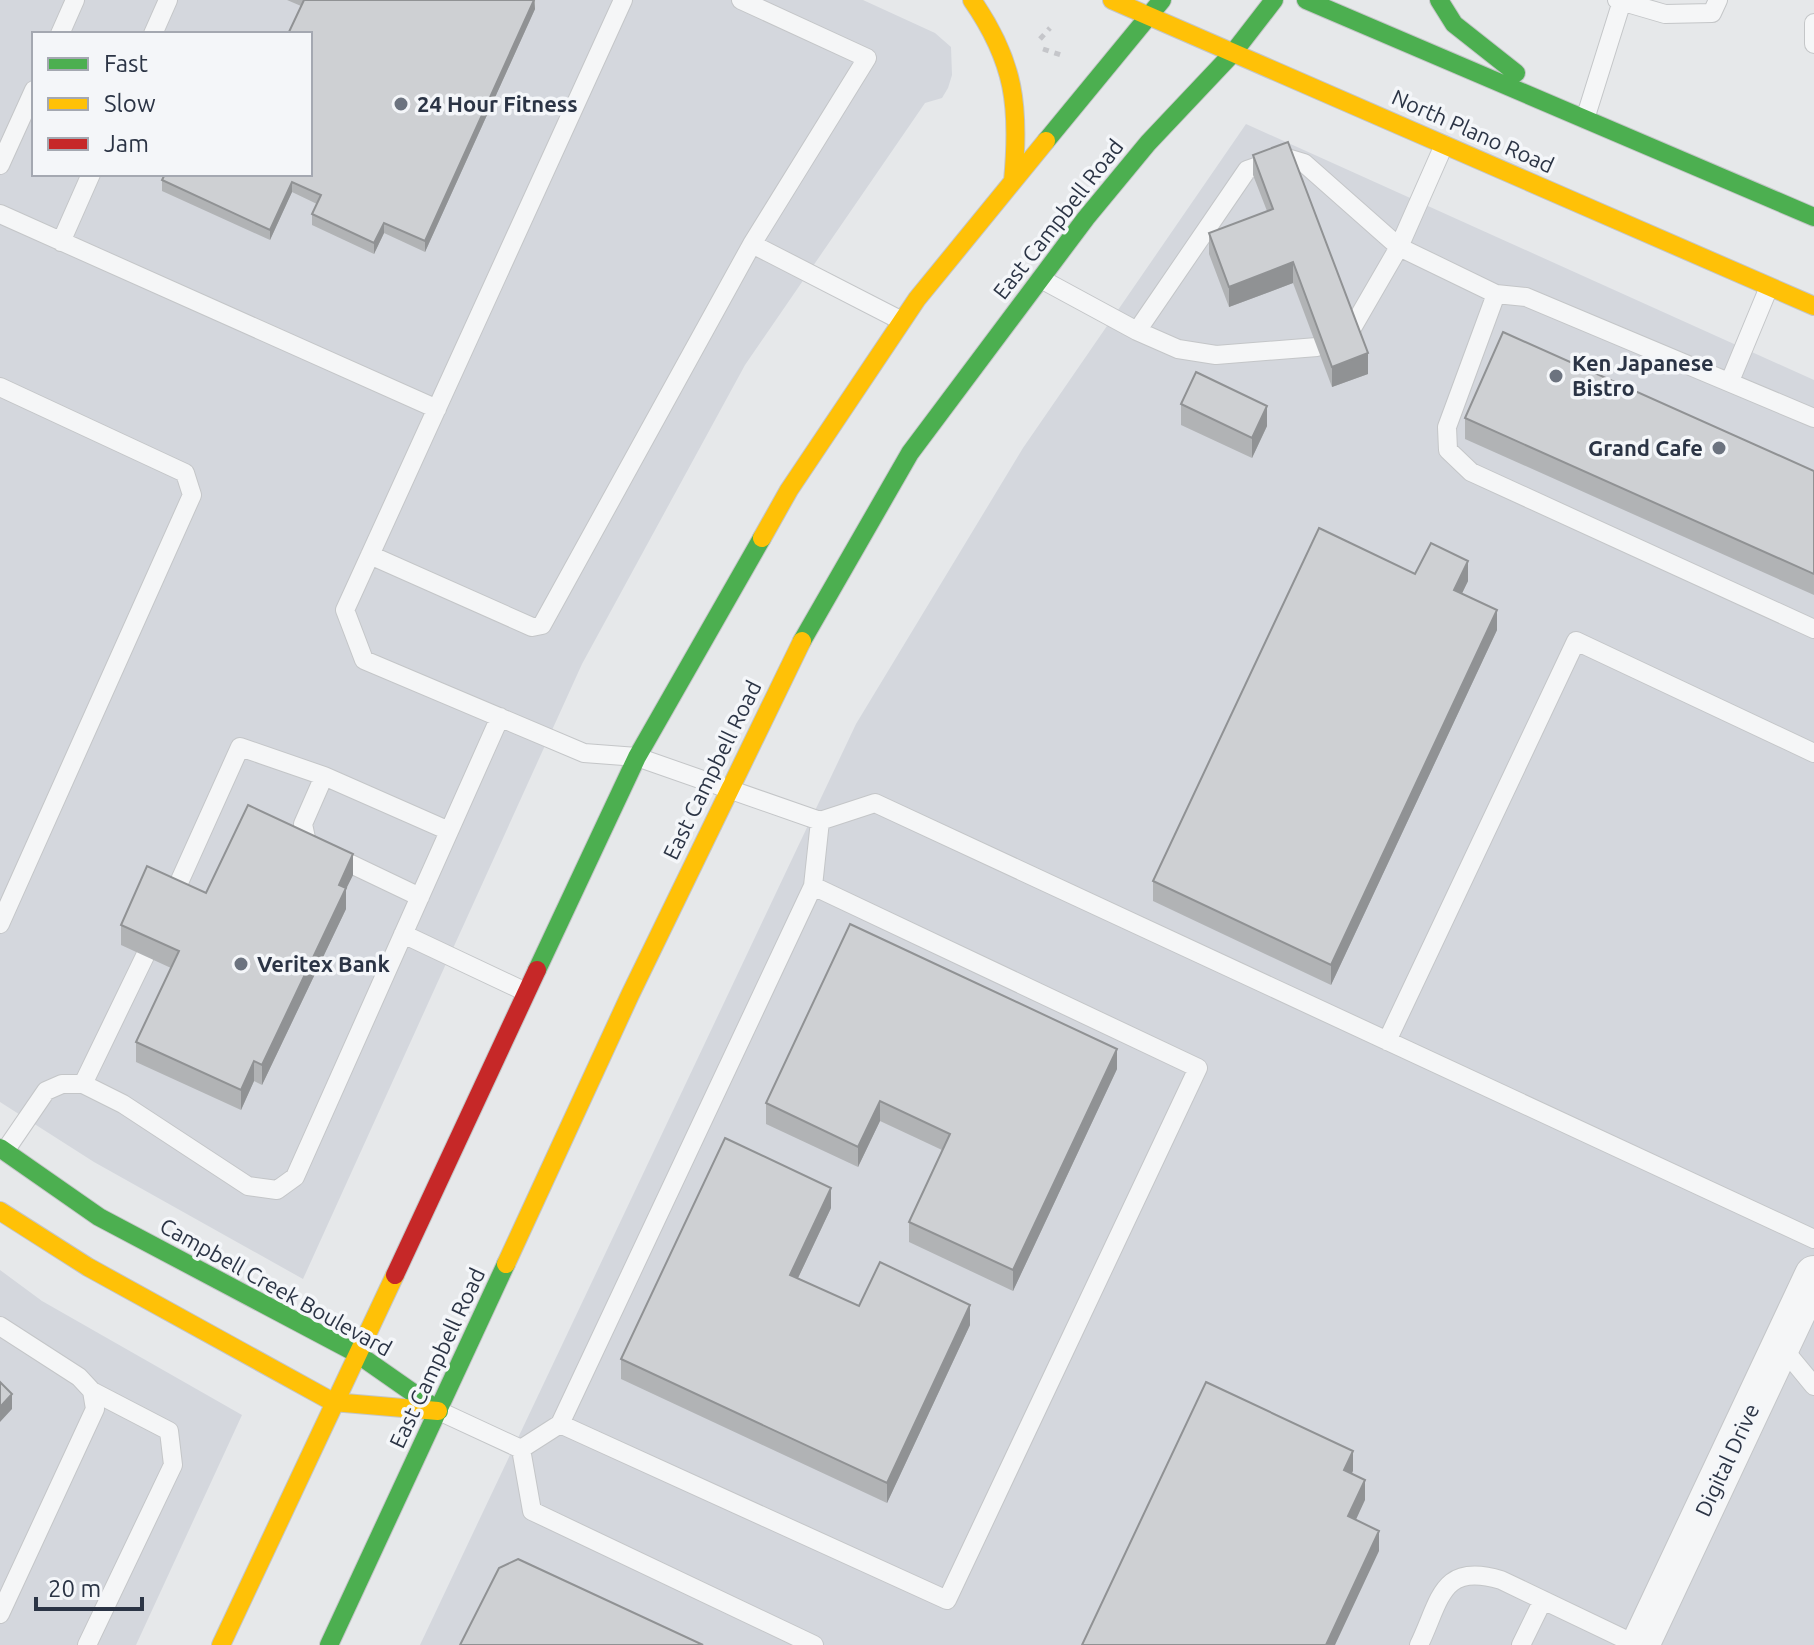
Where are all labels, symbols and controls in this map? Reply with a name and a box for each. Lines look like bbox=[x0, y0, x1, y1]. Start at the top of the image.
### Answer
legend bbox=[32, 32, 312, 176]
text: Fast bbox=[104, 50, 148, 77]
street label: North Plano Road bbox=[1388, 84, 1558, 177]
text: Slow bbox=[104, 90, 156, 117]
place label: 24 Hour Fitness bbox=[417, 91, 578, 116]
marker: 24 Hour Fitness bbox=[392, 95, 410, 113]
text: Jam bbox=[104, 130, 149, 157]
street label: East Campbell Road bbox=[987, 134, 1128, 304]
place label: Ken Japanese Bistro bbox=[1572, 350, 1714, 400]
marker: Ken Japanese Bistro bbox=[1547, 367, 1565, 385]
place label: Grand Cafe bbox=[1588, 435, 1703, 460]
marker: Grand Cafe bbox=[1710, 439, 1728, 457]
street label: East Campbell Road bbox=[657, 676, 766, 863]
place label: Veritex Bank bbox=[257, 951, 390, 976]
marker: Veritex Bank bbox=[232, 955, 250, 973]
street label: Campbell Creek Boulevard bbox=[156, 1212, 396, 1361]
street label: East Campbell Road bbox=[384, 1264, 489, 1452]
street label: Digital Drive bbox=[1690, 1399, 1764, 1520]
scale bar bbox=[36, 1561, 142, 1611]
text: 20 m bbox=[48, 1575, 101, 1602]

